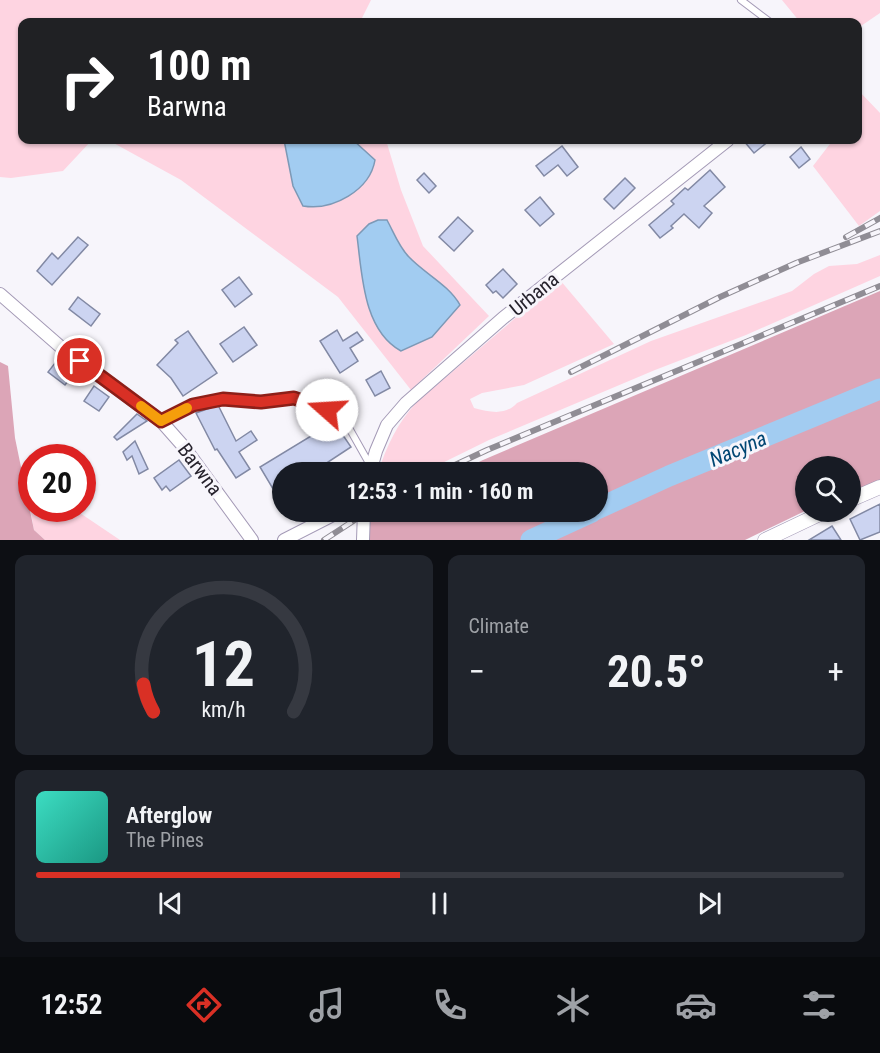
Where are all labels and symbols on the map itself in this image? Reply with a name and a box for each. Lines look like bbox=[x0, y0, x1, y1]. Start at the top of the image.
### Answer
street label: Urbana bbox=[505, 267, 563, 321]
pin bbox=[54, 335, 105, 386]
position arrow bbox=[295, 378, 359, 442]
water label: Nacyna bbox=[706, 426, 770, 472]
street label: Barwna bbox=[173, 438, 227, 500]
speed limit sign: 20 bbox=[18, 444, 96, 522]

